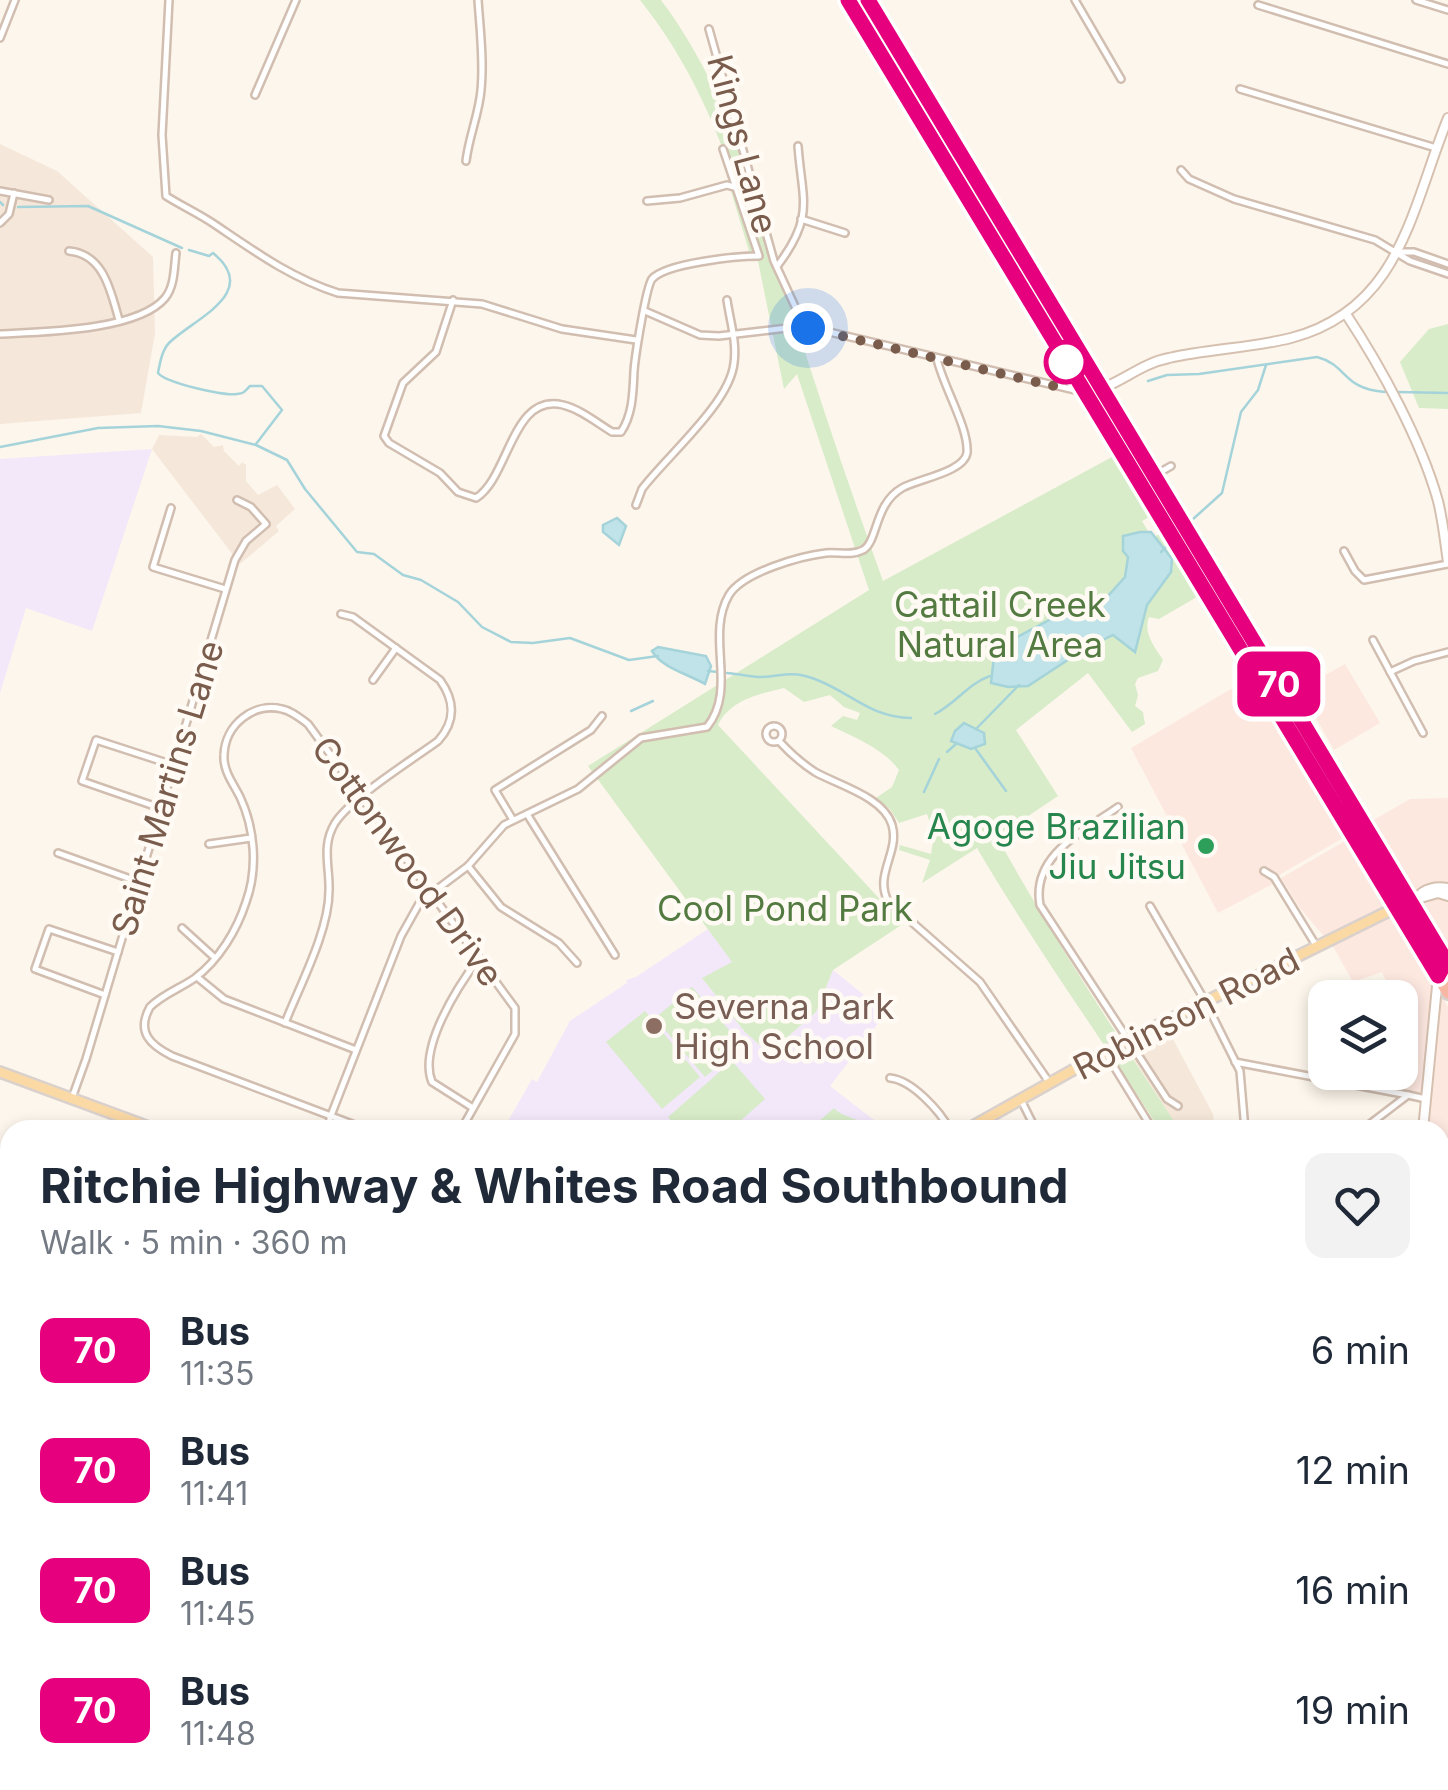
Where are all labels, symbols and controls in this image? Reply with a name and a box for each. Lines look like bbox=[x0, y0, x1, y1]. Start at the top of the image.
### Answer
street label: Kings Lane bbox=[699, 50, 787, 238]
your location bbox=[783, 303, 833, 353]
unlabelled marker bbox=[1045, 341, 1087, 383]
park label: Cattail Creek Natural Area bbox=[894, 583, 1106, 665]
street label: Saint Martins Lane bbox=[102, 635, 232, 941]
line badge: 70 bbox=[1234, 652, 1324, 716]
text: 70 bbox=[1257, 663, 1301, 705]
street label: Cottonwood Drive bbox=[303, 728, 513, 994]
place label: Agoge Brazilian Jiu Jitsu bbox=[927, 805, 1186, 887]
marker: Agoge Brazilian Jiu Jitsu bbox=[1195, 835, 1217, 857]
park label: Cool Pond Park bbox=[657, 887, 913, 929]
street label: Robinson Road bbox=[1066, 938, 1306, 1088]
map controls bbox=[1308, 980, 1418, 1090]
button: layers bbox=[1308, 980, 1418, 1090]
place label: Severna Park High School bbox=[674, 985, 894, 1067]
marker: Severna Park High School bbox=[643, 1015, 665, 1037]
button: heart bbox=[1305, 1153, 1410, 1258]
text: Ritchie Highway & Whites Road Southbound bbox=[40, 1156, 1068, 1215]
text: Walk · 5 min · 360 m bbox=[40, 1223, 348, 1262]
text: Bus bbox=[180, 1308, 250, 1354]
text: 6 min bbox=[1311, 1327, 1410, 1373]
text: 70 bbox=[73, 1329, 117, 1371]
text: 11:35 bbox=[180, 1354, 254, 1393]
text: Bus bbox=[180, 1428, 250, 1474]
text: 12 min bbox=[1296, 1447, 1410, 1493]
text: 70 bbox=[73, 1449, 117, 1491]
text: 11:41 bbox=[180, 1474, 248, 1513]
text: Bus bbox=[180, 1548, 250, 1594]
text: 16 min bbox=[1295, 1567, 1410, 1613]
text: 70 bbox=[73, 1569, 117, 1611]
text: 11:45 bbox=[180, 1594, 255, 1633]
text: Bus bbox=[180, 1668, 250, 1714]
text: 19 min bbox=[1295, 1687, 1410, 1733]
text: 70 bbox=[73, 1689, 117, 1731]
text: 11:48 bbox=[180, 1714, 256, 1753]

